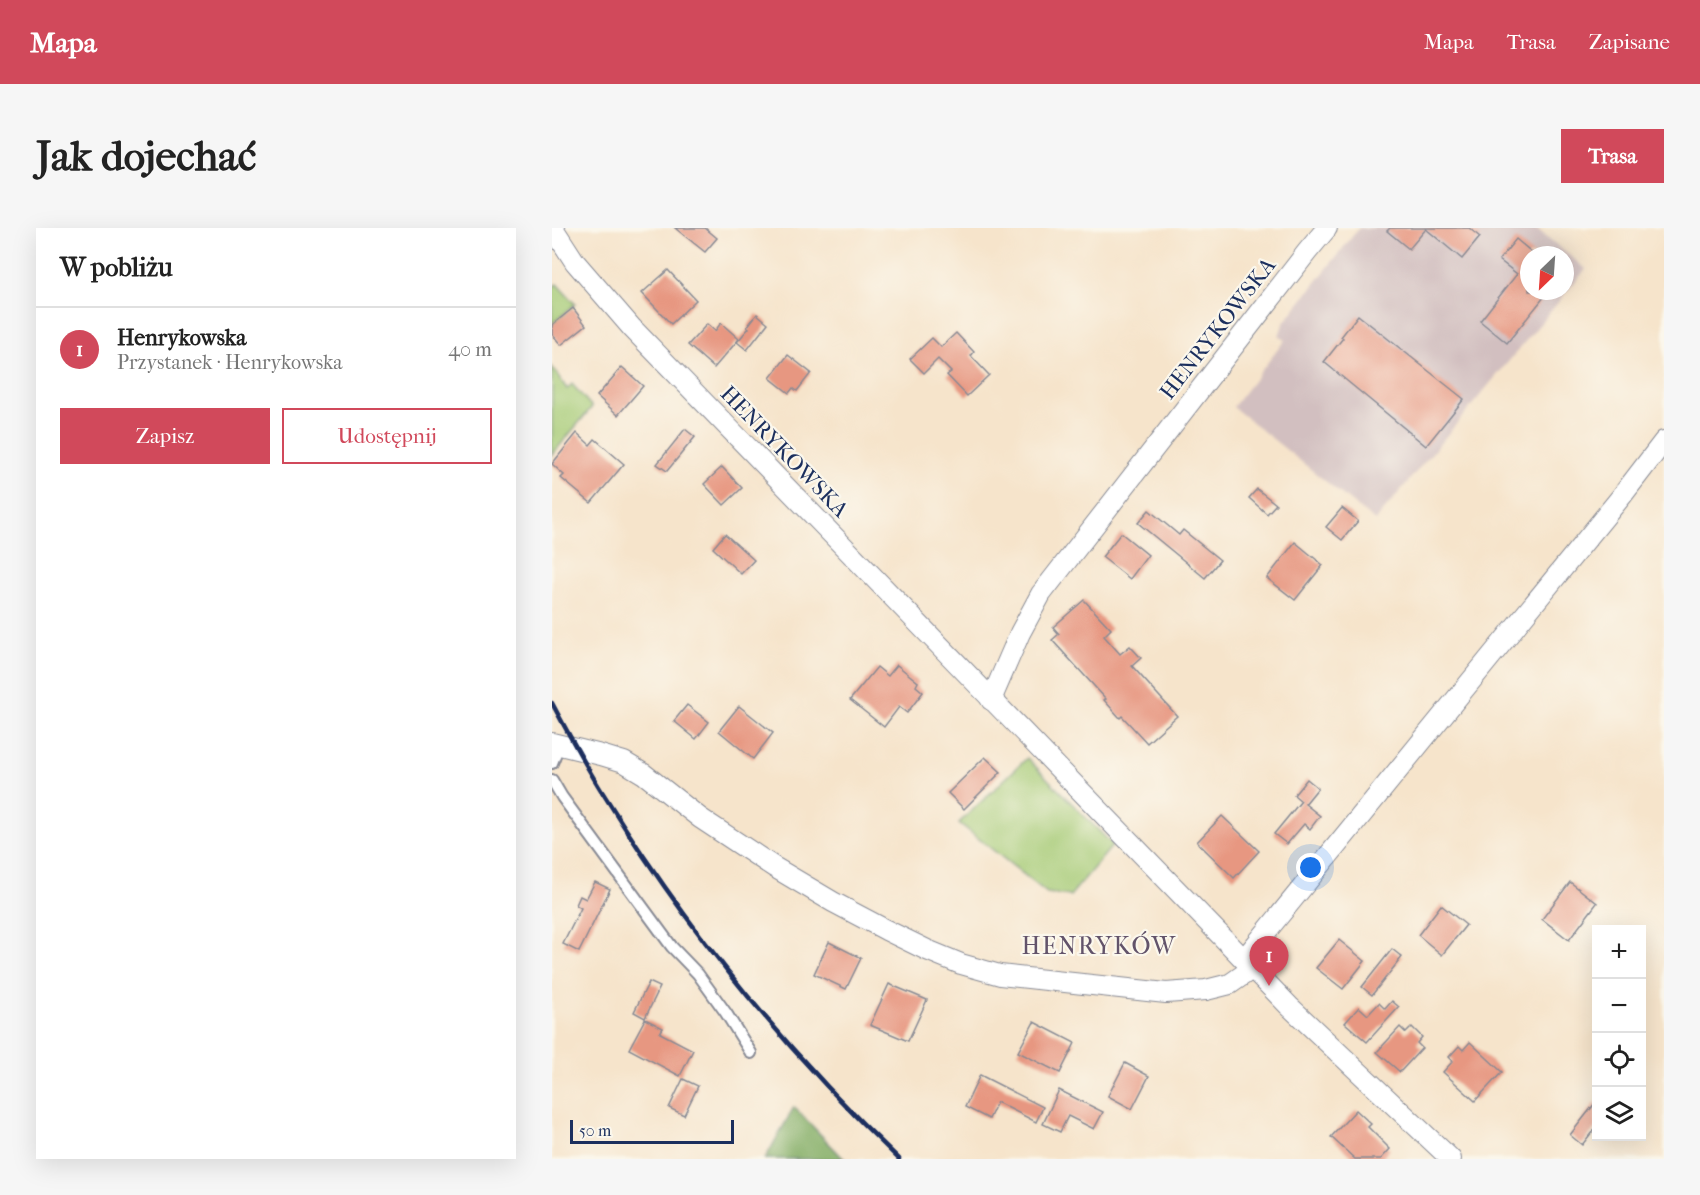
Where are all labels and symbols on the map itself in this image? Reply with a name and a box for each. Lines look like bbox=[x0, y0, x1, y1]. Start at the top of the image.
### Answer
north arrow bbox=[1520, 246, 1574, 300]
street label: HENRYKOWSKA bbox=[1154, 252, 1282, 405]
street label: HENRYKOWSKA bbox=[715, 381, 854, 523]
your location bbox=[1296, 853, 1325, 882]
district label: HENRYKÓW bbox=[1022, 931, 1176, 960]
pin: 1 bbox=[1250, 936, 1288, 986]
scale bar bbox=[570, 1117, 734, 1144]

